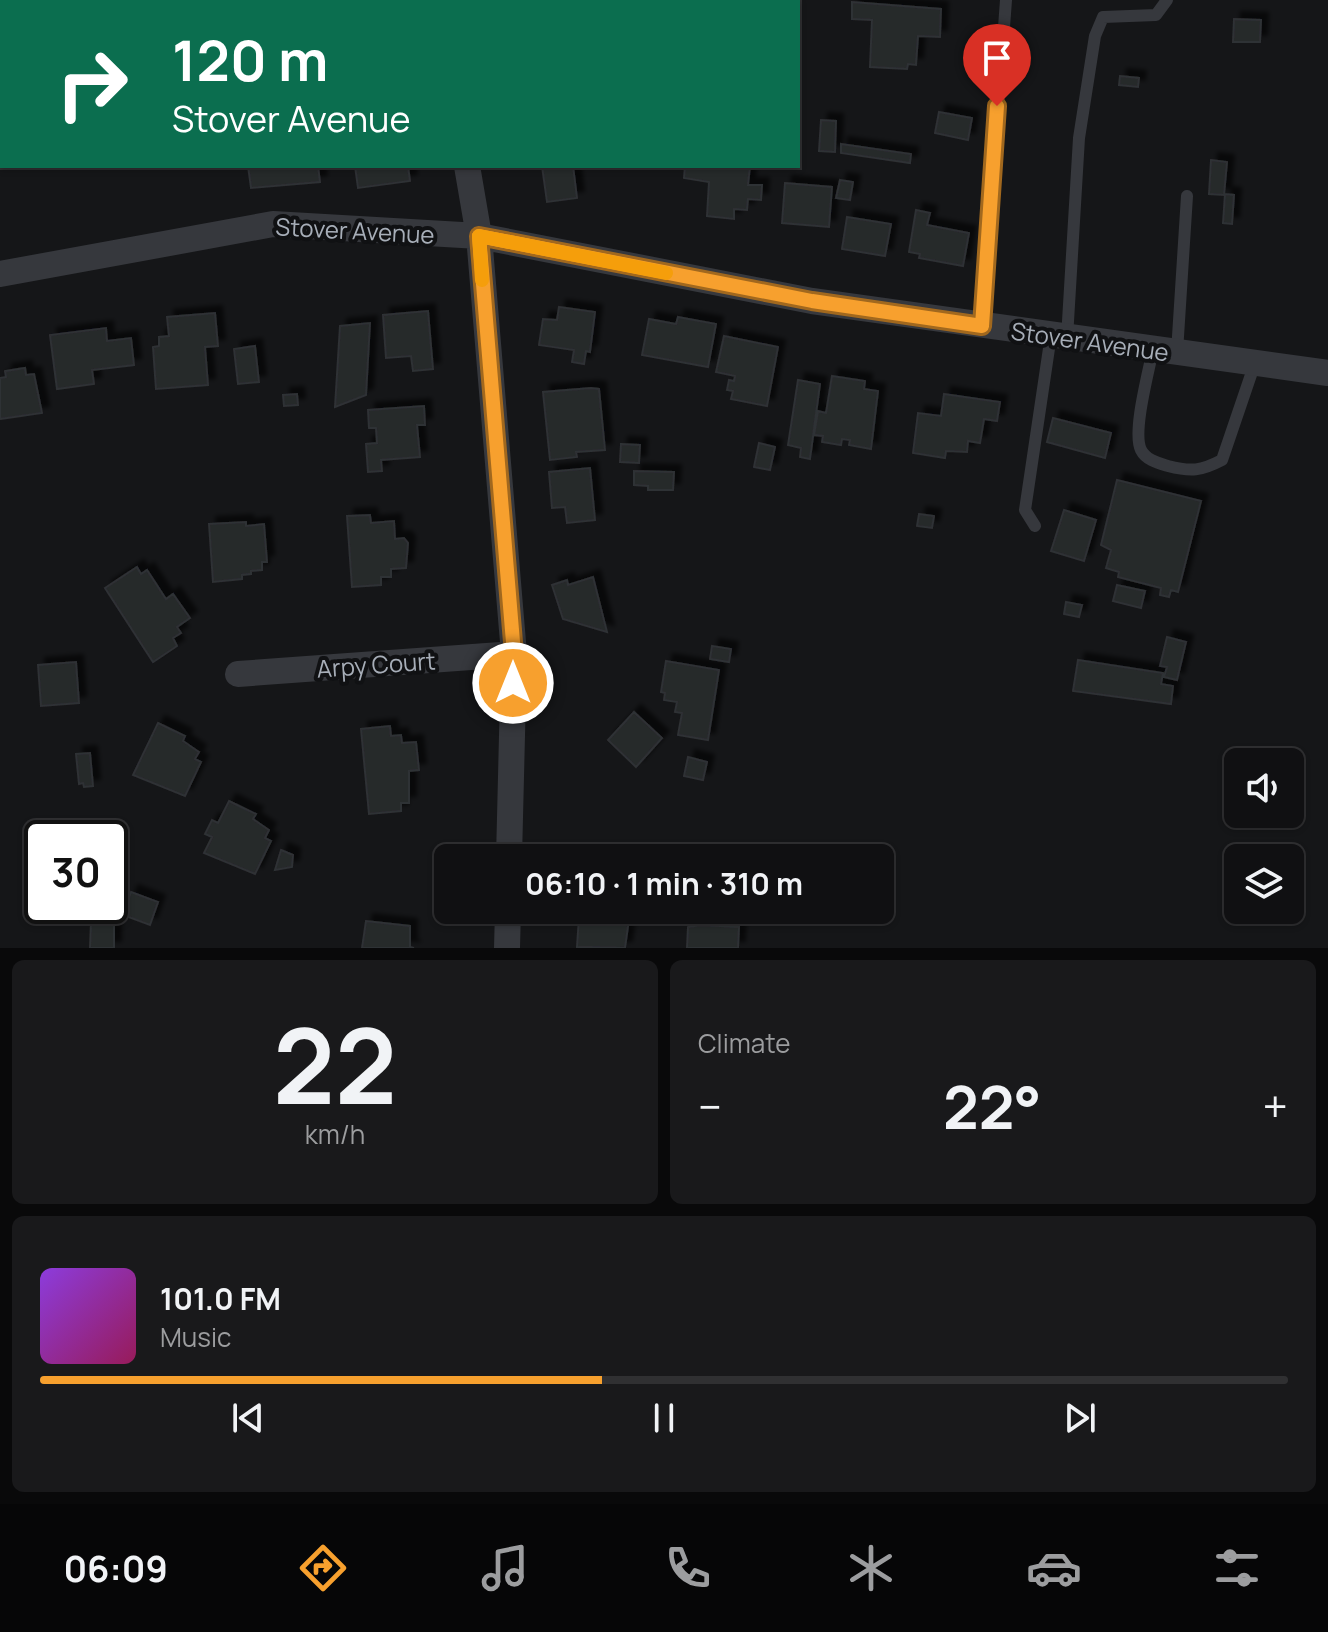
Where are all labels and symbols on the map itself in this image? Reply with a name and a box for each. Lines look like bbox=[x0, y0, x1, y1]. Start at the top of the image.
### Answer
pin bbox=[963, 24, 1031, 106]
street label: Stover Avenue bbox=[275, 209, 435, 251]
street label: Stover Avenue bbox=[1009, 314, 1171, 368]
position arrow bbox=[471, 641, 555, 725]
street label: Arpy Court bbox=[316, 643, 436, 685]
speed limit sign: 30 bbox=[24, 820, 128, 924]

